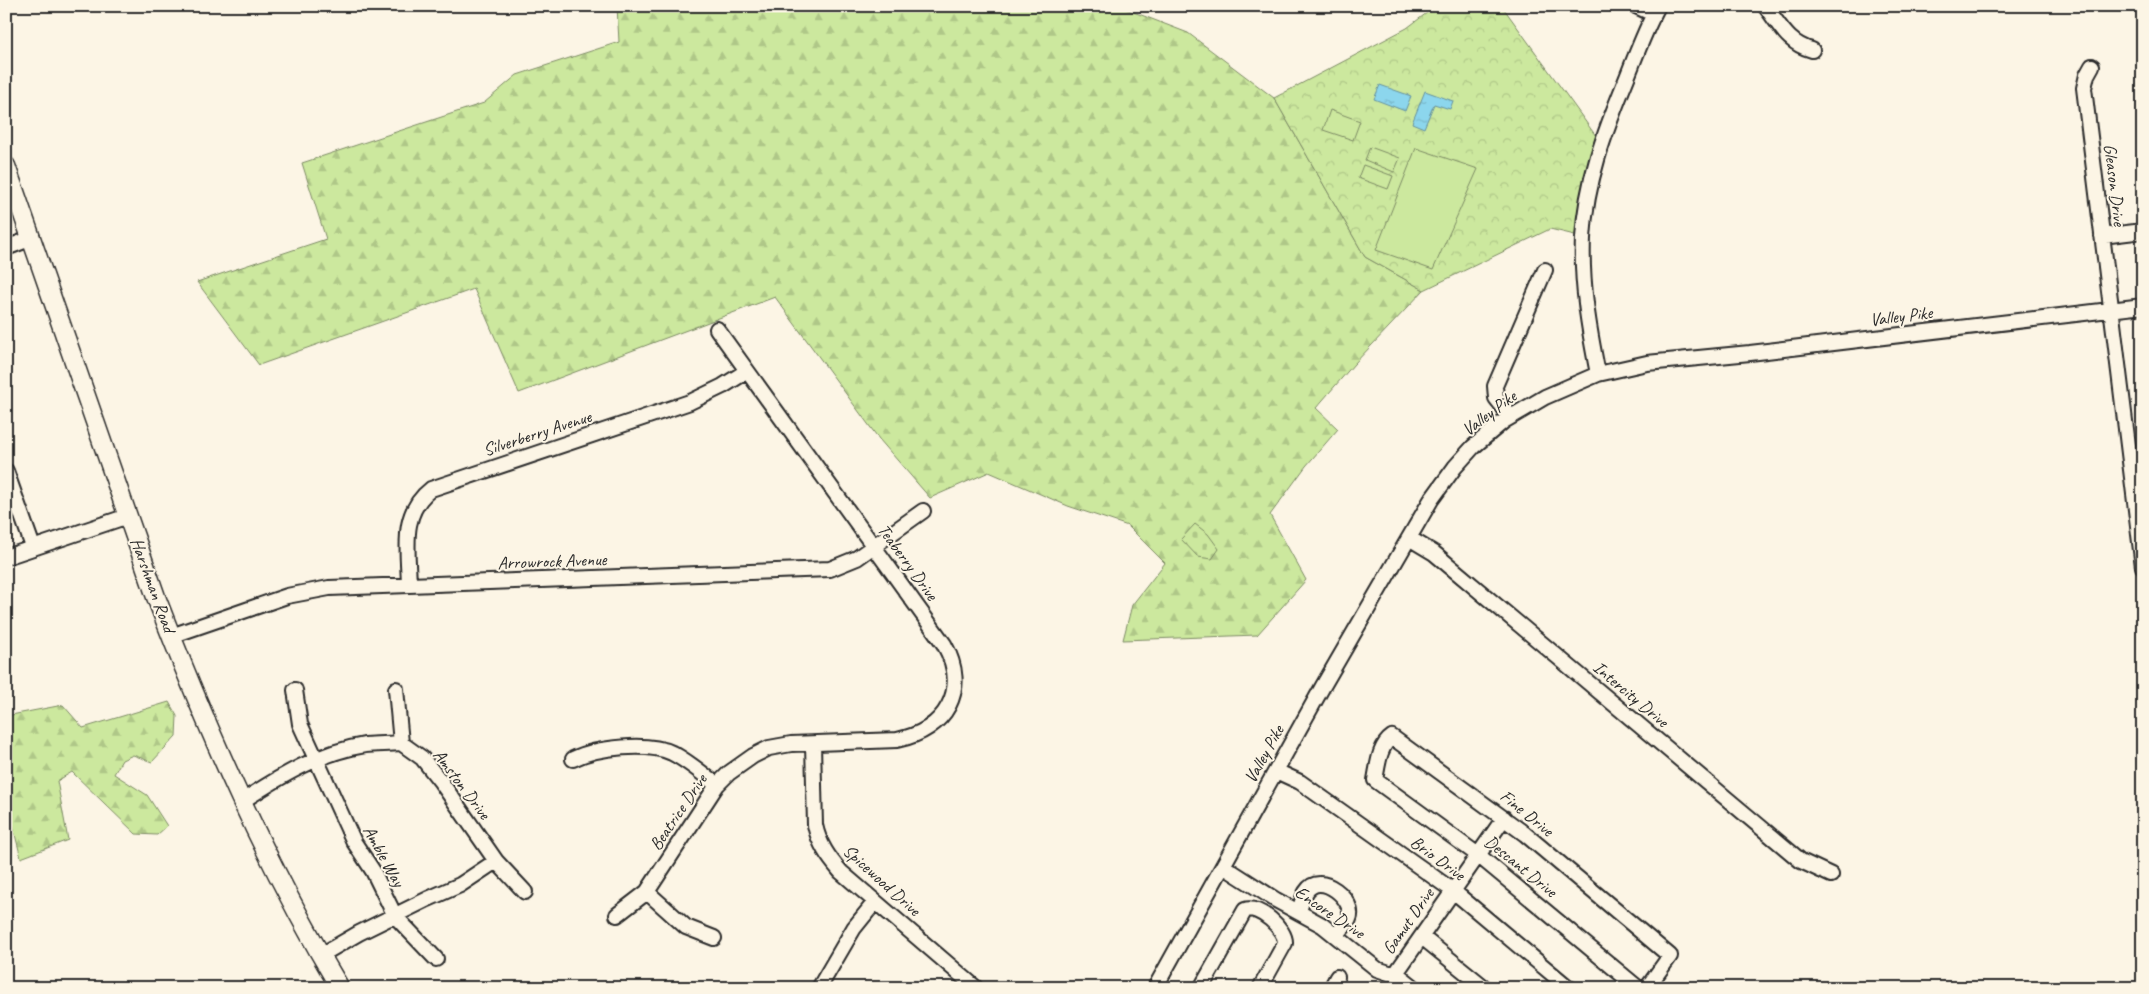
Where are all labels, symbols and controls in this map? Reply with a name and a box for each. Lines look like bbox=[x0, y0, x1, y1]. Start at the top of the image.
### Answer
street label: Gleason Drive bbox=[2099, 143, 2131, 228]
street label: Valley Pike bbox=[1869, 301, 1935, 331]
street label: Valley Pike bbox=[1457, 385, 1522, 441]
street label: Silverberry Avenue bbox=[480, 405, 595, 461]
street label: Teaberry Drive bbox=[873, 520, 944, 605]
street label: Harshman Road bbox=[126, 535, 181, 638]
street label: Arrowrock Avenue bbox=[497, 548, 608, 574]
street label: Intercity Drive bbox=[1589, 656, 1674, 733]
street label: Valley Pike bbox=[1239, 720, 1289, 787]
street label: Amston Drive bbox=[429, 745, 496, 824]
street label: Beatrice Drive bbox=[644, 769, 712, 854]
street label: Fine Drive bbox=[1496, 785, 1559, 842]
street label: Amble Way bbox=[358, 822, 411, 892]
street label: Descant Drive bbox=[1480, 830, 1562, 903]
street label: Brio Drive bbox=[1406, 831, 1470, 886]
street label: Spicewood Drive bbox=[839, 840, 926, 921]
street label: Encore Drive bbox=[1291, 881, 1370, 944]
street label: Gamut Drive bbox=[1377, 883, 1439, 958]

